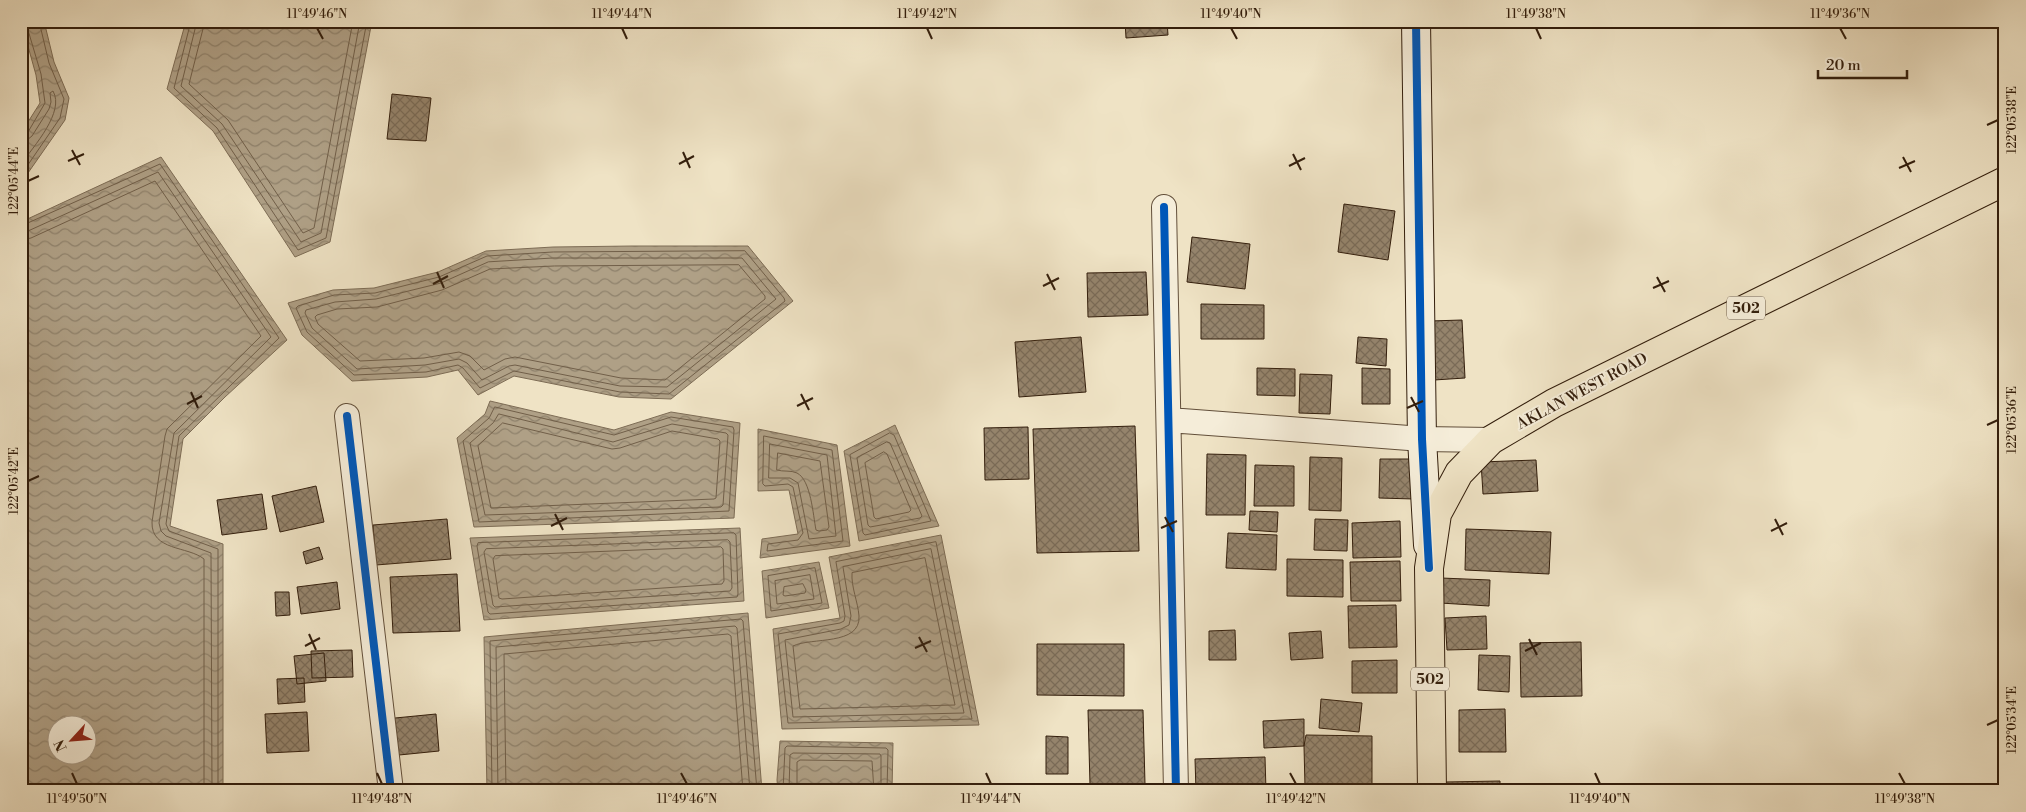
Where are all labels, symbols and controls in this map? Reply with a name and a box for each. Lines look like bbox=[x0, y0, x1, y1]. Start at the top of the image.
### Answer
text: 11°49'46"N bbox=[287, 7, 347, 22]
text: 11°49'44"N bbox=[592, 7, 652, 22]
text: 11°49'42"N bbox=[897, 7, 957, 22]
text: 11°49'40"N bbox=[1201, 7, 1262, 22]
text: 11°49'38"N bbox=[1506, 7, 1566, 22]
text: 11°49'36"N bbox=[1810, 7, 1870, 22]
scale bar bbox=[1818, 48, 1907, 80]
text: 20 m bbox=[1826, 56, 1861, 75]
text: 122°05'38"E bbox=[2005, 86, 2020, 154]
text: 122°05'44"E bbox=[7, 147, 22, 215]
road number: 502 bbox=[1727, 296, 1765, 320]
street label: AKLAN WEST ROAD bbox=[1513, 349, 1651, 434]
text: 122°05'36"E bbox=[2005, 386, 2020, 454]
text: 122°05'42"E bbox=[7, 447, 22, 515]
road number: 502 bbox=[1411, 668, 1449, 691]
text: 122°05'34"E bbox=[2005, 686, 2020, 754]
north arrow bbox=[48, 714, 98, 764]
text: N bbox=[51, 736, 72, 754]
text: 11°49'50"N bbox=[47, 792, 107, 807]
text: 11°49'48"N bbox=[352, 792, 412, 807]
text: 11°49'46"N bbox=[657, 792, 717, 807]
text: 11°49'44"N bbox=[961, 792, 1021, 807]
text: 11°49'42"N bbox=[1266, 792, 1326, 807]
text: 11°49'40"N bbox=[1570, 792, 1631, 807]
text: 11°49'38"N bbox=[1875, 792, 1935, 807]

